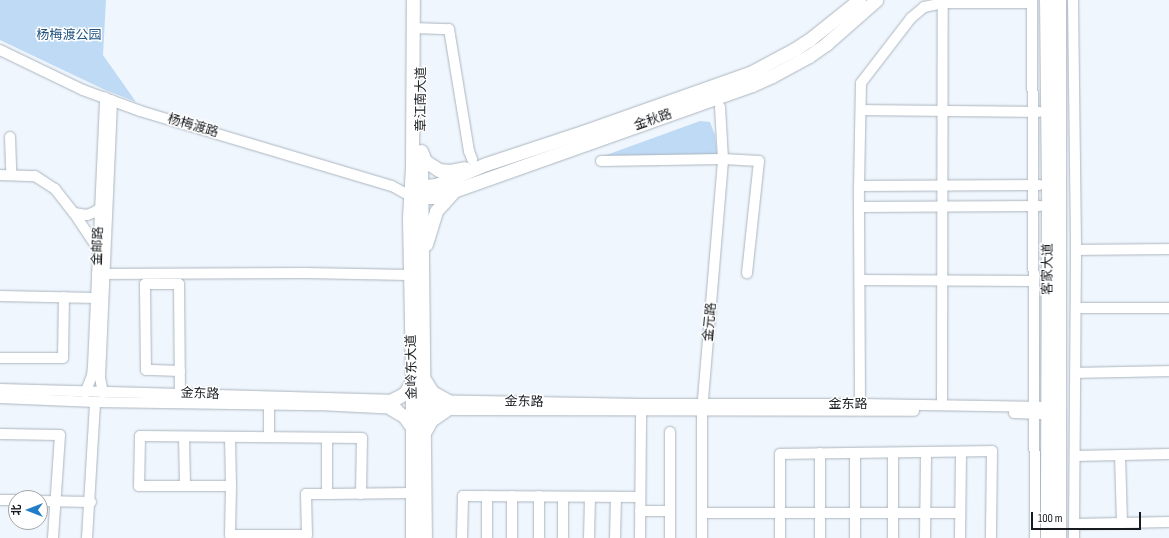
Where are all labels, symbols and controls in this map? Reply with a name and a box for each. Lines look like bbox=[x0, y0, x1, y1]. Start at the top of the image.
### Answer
park label: 杨梅渡公园 bbox=[37, 27, 101, 43]
street label: 章江南大道 bbox=[413, 67, 429, 131]
street label: 金秋路 bbox=[632, 106, 674, 134]
street label: 杨梅渡路 bbox=[166, 111, 220, 141]
street label: 金邮路 bbox=[90, 226, 106, 266]
street label: 客家大道 bbox=[1040, 243, 1056, 295]
street label: 金元路 bbox=[701, 302, 719, 342]
street label: 金岭东大道 bbox=[404, 334, 420, 400]
street label: 金东路 bbox=[180, 386, 220, 402]
street label: 金东路 bbox=[504, 394, 544, 410]
street label: 金东路 bbox=[829, 396, 867, 412]
north arrow bbox=[8, 490, 48, 530]
scale bar bbox=[1033, 504, 1143, 530]
text: 北 bbox=[10, 505, 23, 516]
text: 100 m bbox=[1038, 511, 1063, 526]

